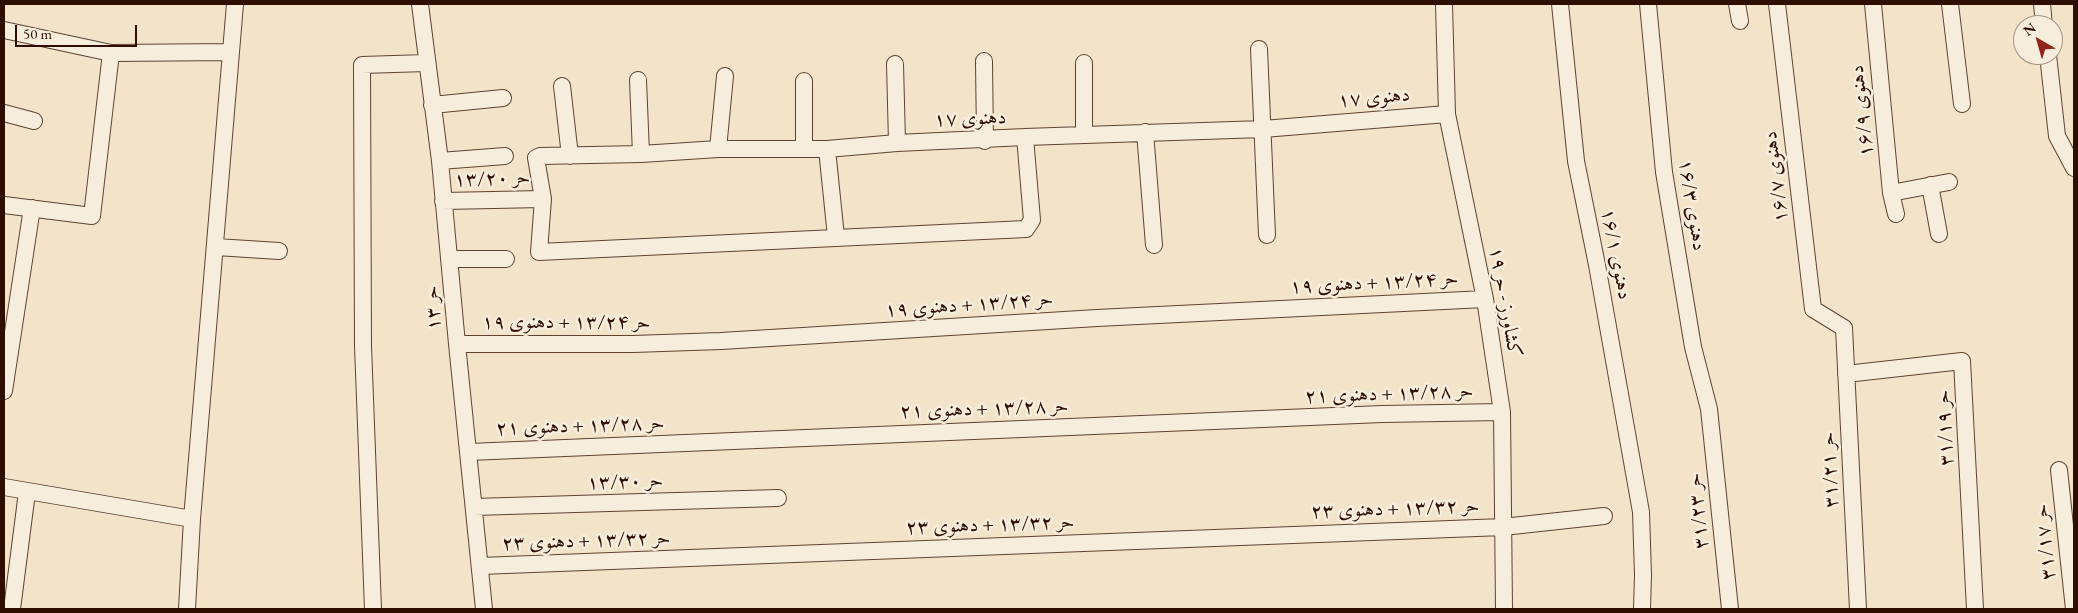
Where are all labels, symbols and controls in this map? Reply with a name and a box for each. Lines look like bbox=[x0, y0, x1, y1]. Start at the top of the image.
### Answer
scale bar bbox=[18, 15, 140, 47]
north arrow bbox=[2013, 15, 2063, 65]
text: N bbox=[2019, 18, 2039, 40]
text: 50 m bbox=[23, 24, 52, 43]
street label: دهنوی ۱۶/۹ bbox=[1845, 64, 1879, 158]
street label: دهنوی ۱۷ bbox=[1337, 83, 1411, 113]
street label: دهنوی ۱۷ bbox=[933, 106, 1007, 132]
street label: دهنوی ۱۶/۷ bbox=[1758, 130, 1794, 224]
street label: دهنوی ۱۶/۳ bbox=[1673, 158, 1711, 252]
street label: حر ۱۳/۲۰ bbox=[453, 166, 531, 192]
street label: دهنوی ۱۶/۱ bbox=[1595, 206, 1637, 302]
street label: کشاورز - حر ۱۹ bbox=[1483, 245, 1527, 359]
street label: حر ۱۳/۲۴ + دهنوی ۱۹ bbox=[1289, 267, 1459, 299]
street label: حر ۱۳ bbox=[419, 285, 447, 331]
street label: حر ۱۳/۲۴ + دهنوی ۱۹ bbox=[884, 287, 1054, 323]
street label: حر ۱۳/۲۴ + دهنوی ۱۹ bbox=[482, 311, 650, 335]
street label: حر ۱۳/۲۸ + دهنوی ۲۱ bbox=[1304, 379, 1474, 409]
street label: حر ۳۱/۱۹ bbox=[1931, 389, 1959, 467]
street label: حر ۱۳/۲۸ + دهنوی ۲۱ bbox=[899, 394, 1069, 424]
street label: حر ۱۳/۲۸ + دهنوی ۲۱ bbox=[495, 411, 665, 441]
street label: حر ۳۱/۲۱ bbox=[1816, 431, 1844, 509]
street label: حر ۱۳/۳۰ bbox=[586, 469, 664, 495]
street label: حر ۳۱/۲۳ bbox=[1682, 472, 1714, 550]
street label: حر ۱۳/۳۲ + دهنوی ۲۳ bbox=[1310, 494, 1480, 524]
street label: حر ۳۱/۱۷ bbox=[2029, 503, 2061, 581]
street label: حر ۱۳/۳۲ + دهنوی ۲۳ bbox=[905, 510, 1075, 540]
street label: حر ۱۳/۳۲ + دهنوی ۲۳ bbox=[501, 526, 671, 556]

